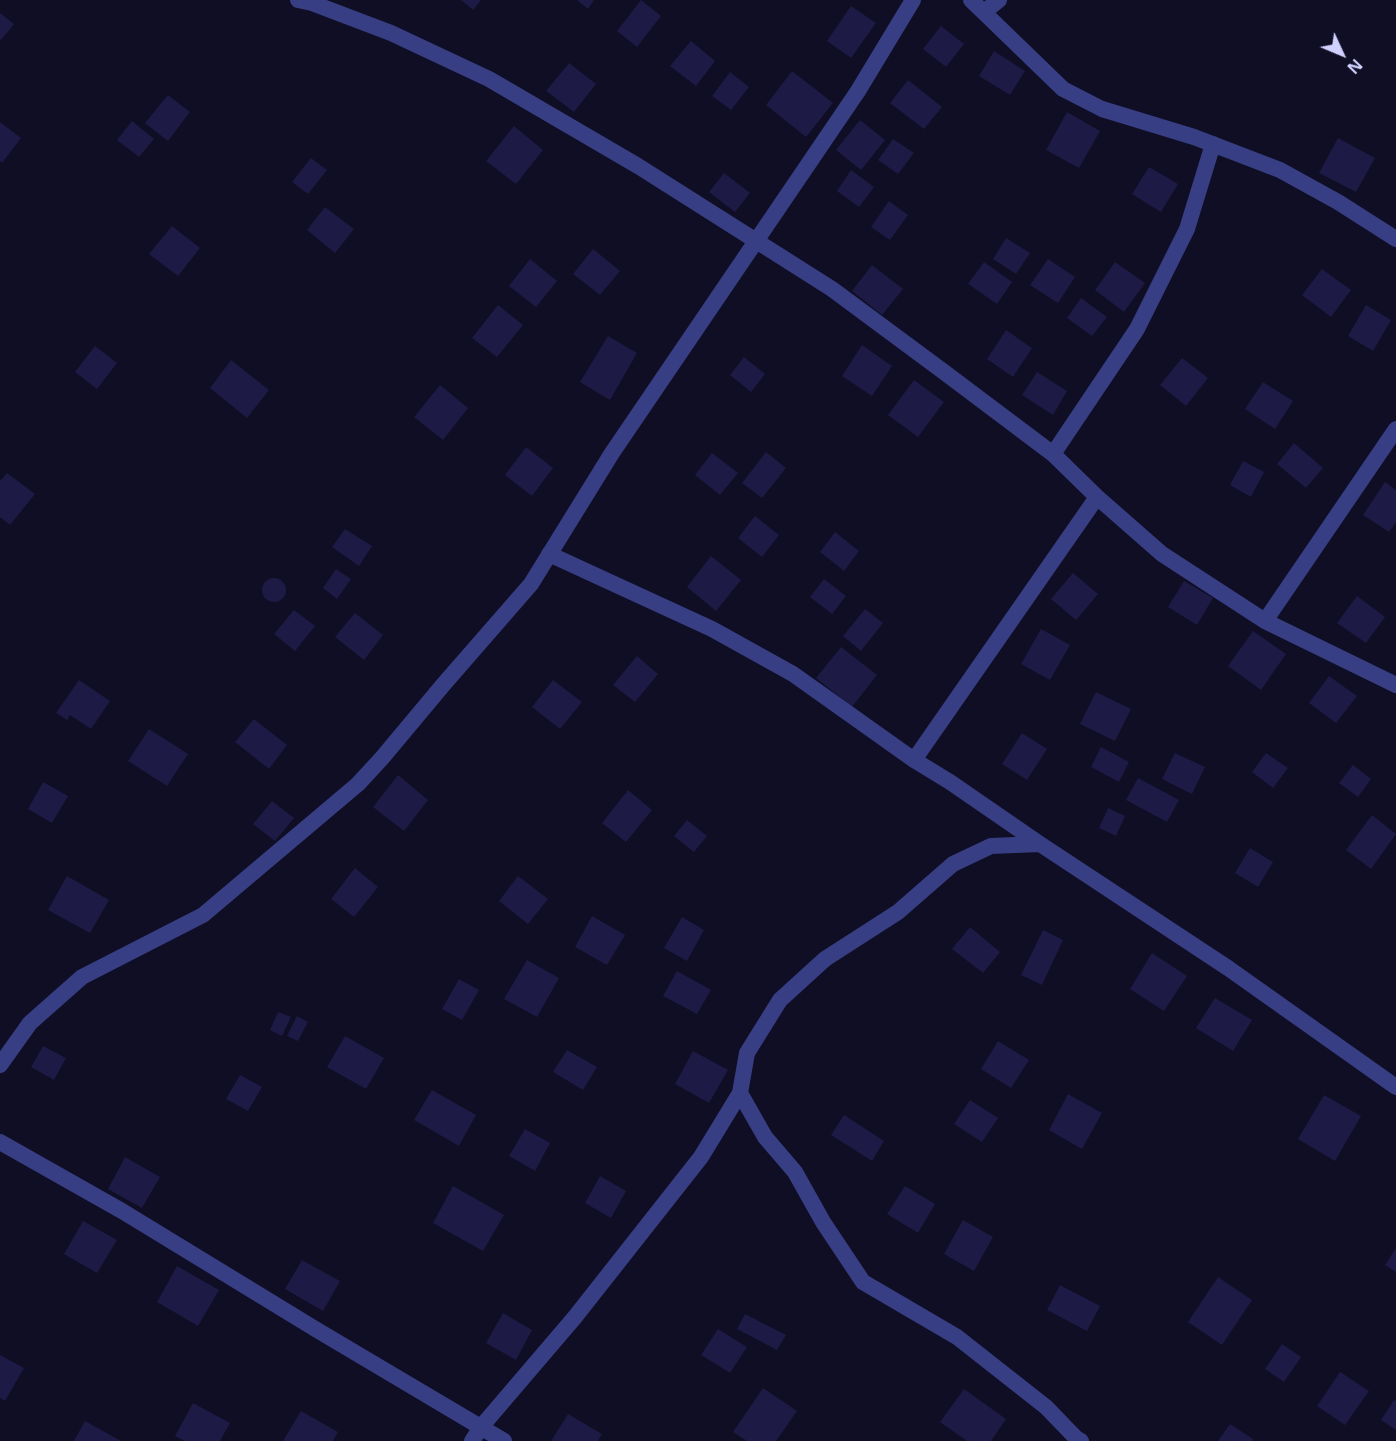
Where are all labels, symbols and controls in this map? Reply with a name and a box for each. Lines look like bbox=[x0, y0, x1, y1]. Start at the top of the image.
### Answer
north arrow bbox=[1312, 24, 1372, 84]
text: N bbox=[1343, 54, 1367, 79]

